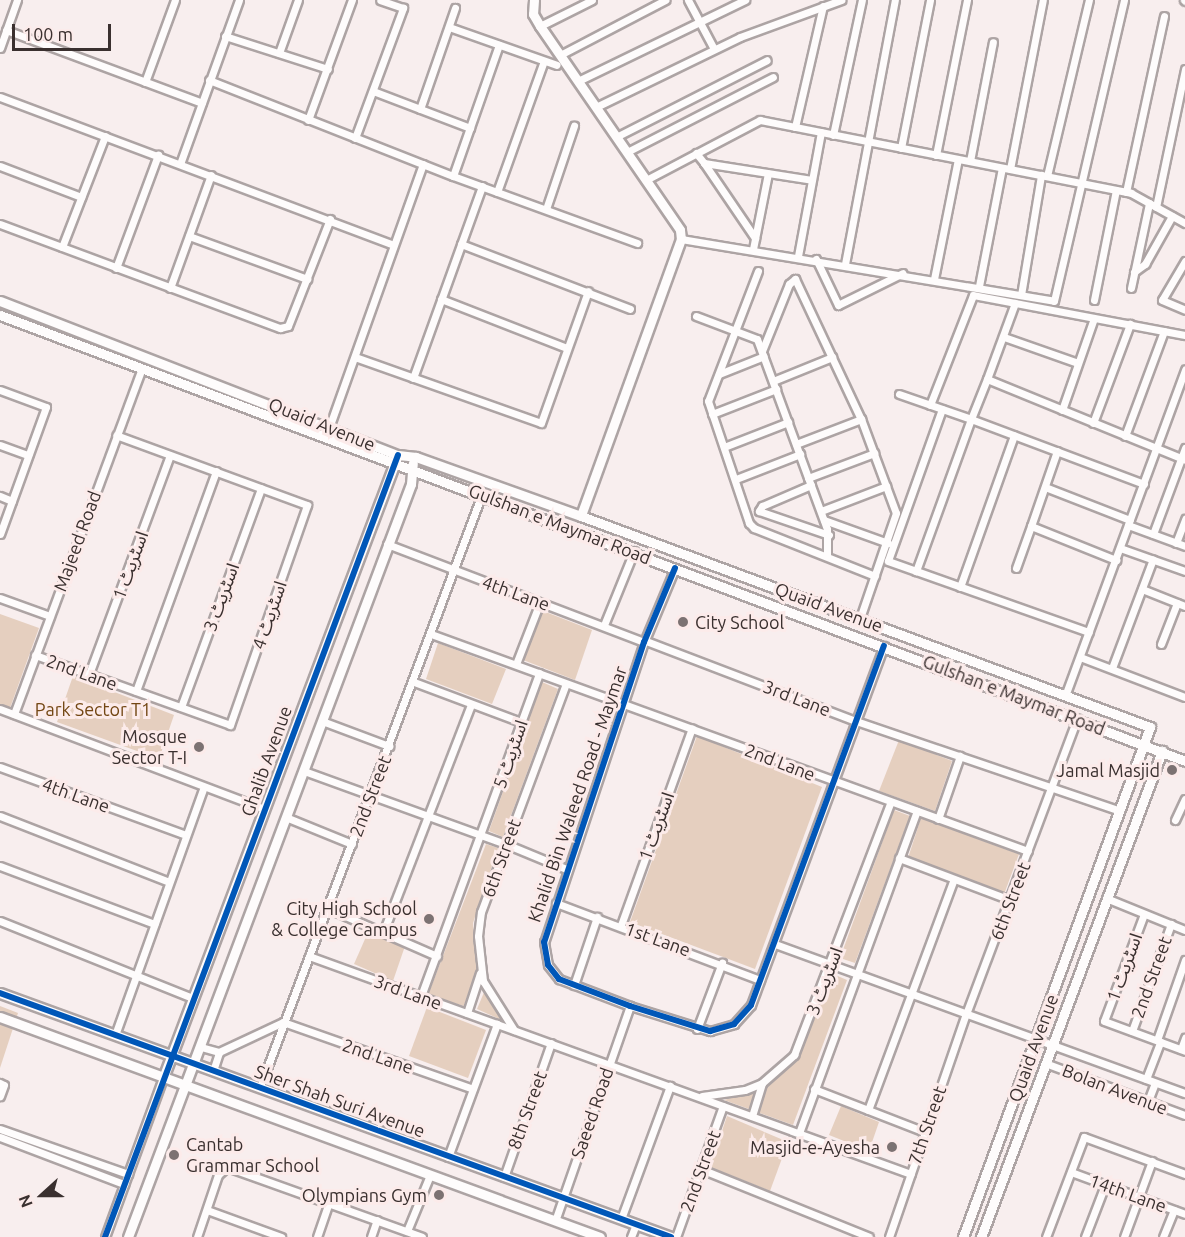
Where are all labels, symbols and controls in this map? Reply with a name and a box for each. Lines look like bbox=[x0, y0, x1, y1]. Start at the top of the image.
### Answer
scale bar bbox=[15, 12, 114, 50]
text: 100 m bbox=[23, 24, 73, 44]
street label: Quaid Avenue bbox=[265, 393, 379, 455]
street label: Gulshan e Maymar Road bbox=[466, 479, 654, 569]
street label: Majeed Road bbox=[49, 488, 105, 594]
street label: اسٹریٹ 1 bbox=[108, 528, 152, 602]
street label: اسٹریٹ 3 bbox=[199, 560, 243, 634]
street label: 4th Lane bbox=[479, 571, 553, 615]
street label: Quaid Avenue bbox=[772, 577, 886, 637]
street label: اسٹریٹ 4 bbox=[247, 578, 291, 652]
place label: City School bbox=[695, 611, 784, 633]
marker: City School bbox=[676, 615, 690, 629]
street label: 2nd Lane bbox=[44, 649, 120, 695]
street label: Gulshan e Maymar Road bbox=[920, 650, 1108, 740]
street label: Khalid Bin Waleed Road - Maymar bbox=[523, 663, 631, 925]
street label: 3rd Lane bbox=[760, 675, 834, 721]
park label: Park Sector T1 bbox=[35, 698, 151, 720]
street label: Ghalib Avenue bbox=[236, 703, 296, 819]
street label: اسٹریٹ 5 bbox=[488, 717, 532, 791]
place label: Mosque Sector T-I bbox=[112, 726, 187, 768]
street label: 2nd Lane bbox=[742, 739, 818, 785]
marker: Mosque Sector T-I bbox=[192, 740, 206, 754]
street label: 2nd Street bbox=[345, 752, 395, 840]
place label: Jamal Masjid bbox=[1056, 759, 1160, 781]
marker: Jamal Masjid bbox=[1165, 763, 1179, 777]
street label: 4th Lane bbox=[39, 773, 113, 817]
street label: اسٹریٹ 1 bbox=[634, 789, 678, 863]
street label: 6th Street bbox=[477, 816, 525, 900]
street label: 6th Street bbox=[985, 859, 1035, 943]
place label: City High School & College Campus bbox=[271, 898, 417, 940]
marker: City High School & College Campus bbox=[422, 912, 436, 926]
street label: 1st Lane bbox=[622, 917, 694, 961]
street label: اسٹریٹ 1 bbox=[1102, 930, 1146, 1004]
street label: 2nd Street bbox=[1126, 933, 1176, 1021]
street label: اسٹریٹ 3 bbox=[801, 944, 847, 1018]
street label: 3rd Lane bbox=[371, 970, 445, 1014]
street label: Quaid Avenue bbox=[1003, 991, 1063, 1105]
street label: 2nd Lane bbox=[340, 1034, 416, 1078]
street label: Bolan Avenue bbox=[1059, 1059, 1171, 1119]
street label: Sher Shah Suri Avenue bbox=[252, 1060, 428, 1142]
street label: Saeed Road bbox=[566, 1065, 618, 1161]
street label: 8th Street bbox=[503, 1068, 551, 1152]
street label: 7th Street bbox=[903, 1083, 951, 1167]
street label: 2nd Street bbox=[675, 1127, 725, 1215]
place label: Cantab Grammar School bbox=[186, 1134, 319, 1176]
place label: Masjid-e-Ayesha bbox=[750, 1136, 880, 1158]
marker: Masjid-e-Ayesha bbox=[885, 1140, 899, 1154]
marker: Cantab Grammar School bbox=[167, 1148, 181, 1162]
north arrow bbox=[12, 1165, 72, 1225]
street label: 14th Lane bbox=[1087, 1169, 1169, 1217]
place label: Olympians Gym bbox=[302, 1184, 427, 1206]
marker: Olympians Gym bbox=[432, 1188, 446, 1202]
text: N bbox=[15, 1193, 36, 1210]

